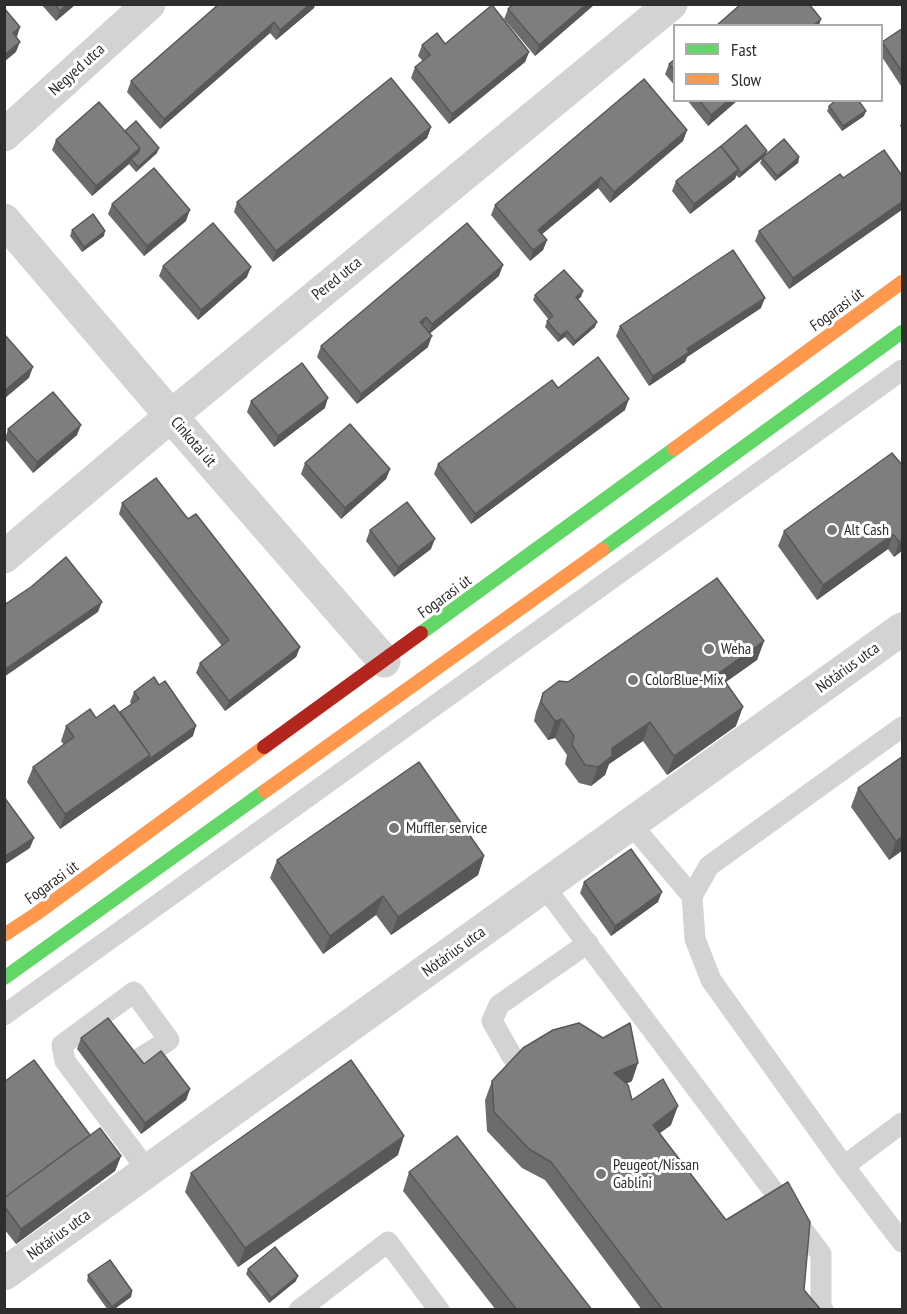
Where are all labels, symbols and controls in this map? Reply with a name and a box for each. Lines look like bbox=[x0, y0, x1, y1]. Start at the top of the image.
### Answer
legend bbox=[673, 24, 883, 102]
text: Fast bbox=[731, 38, 757, 61]
street label: Negyed utca bbox=[45, 40, 109, 100]
text: Slow bbox=[731, 68, 761, 91]
street label: Pered utca bbox=[308, 253, 366, 305]
street label: Fogarasi út bbox=[807, 284, 867, 336]
street label: Cinkotai út bbox=[166, 413, 220, 471]
place label: Alt Cash bbox=[844, 520, 889, 540]
marker: Alt Cash bbox=[825, 523, 839, 537]
street label: Fogarasi út bbox=[415, 571, 475, 623]
place label: Weha bbox=[721, 639, 751, 659]
street label: Nótárius utca bbox=[813, 639, 883, 697]
marker: Weha bbox=[702, 642, 716, 656]
place label: ColorBlue-Mix bbox=[645, 670, 724, 690]
marker: ColorBlue-Mix bbox=[626, 673, 640, 687]
place label: Muffler service bbox=[406, 818, 487, 838]
marker: Muffler service bbox=[387, 821, 401, 835]
street label: Fogarasi út bbox=[22, 857, 82, 909]
street label: Nótárius utca bbox=[419, 923, 489, 981]
place label: Peugeot/Nissan Gablini bbox=[613, 1155, 699, 1193]
marker: Peugeot/Nissan Gablini bbox=[594, 1167, 608, 1181]
street label: Nótárius utca bbox=[24, 1206, 94, 1264]

